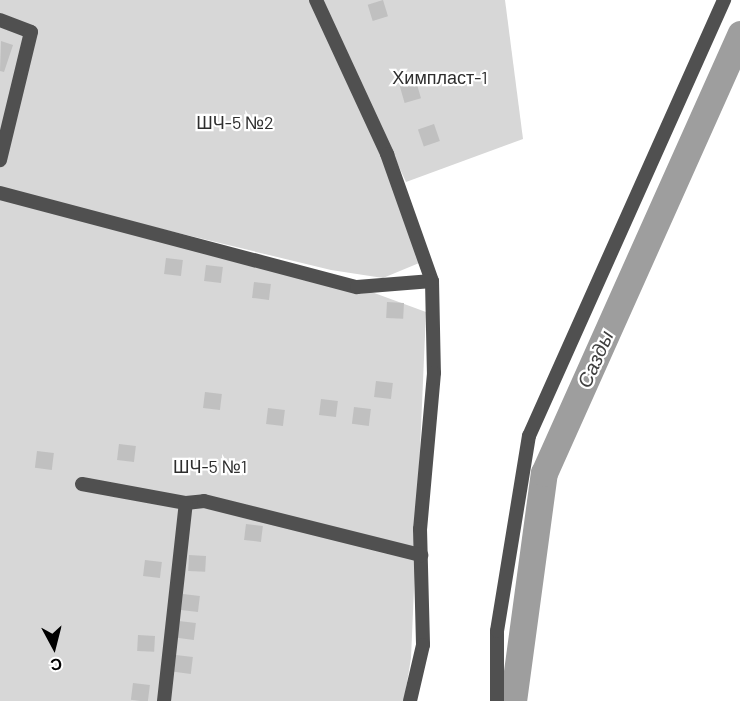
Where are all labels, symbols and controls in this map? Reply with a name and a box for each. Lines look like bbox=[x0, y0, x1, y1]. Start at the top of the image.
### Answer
park label: Химпласт-1 bbox=[392, 66, 488, 88]
park label: ШЧ-5 №2 bbox=[196, 111, 274, 133]
water label: Сазды bbox=[572, 327, 618, 391]
park label: ШЧ-5 №1 bbox=[173, 455, 247, 477]
north arrow bbox=[24, 617, 84, 677]
text: С bbox=[49, 655, 63, 675]

